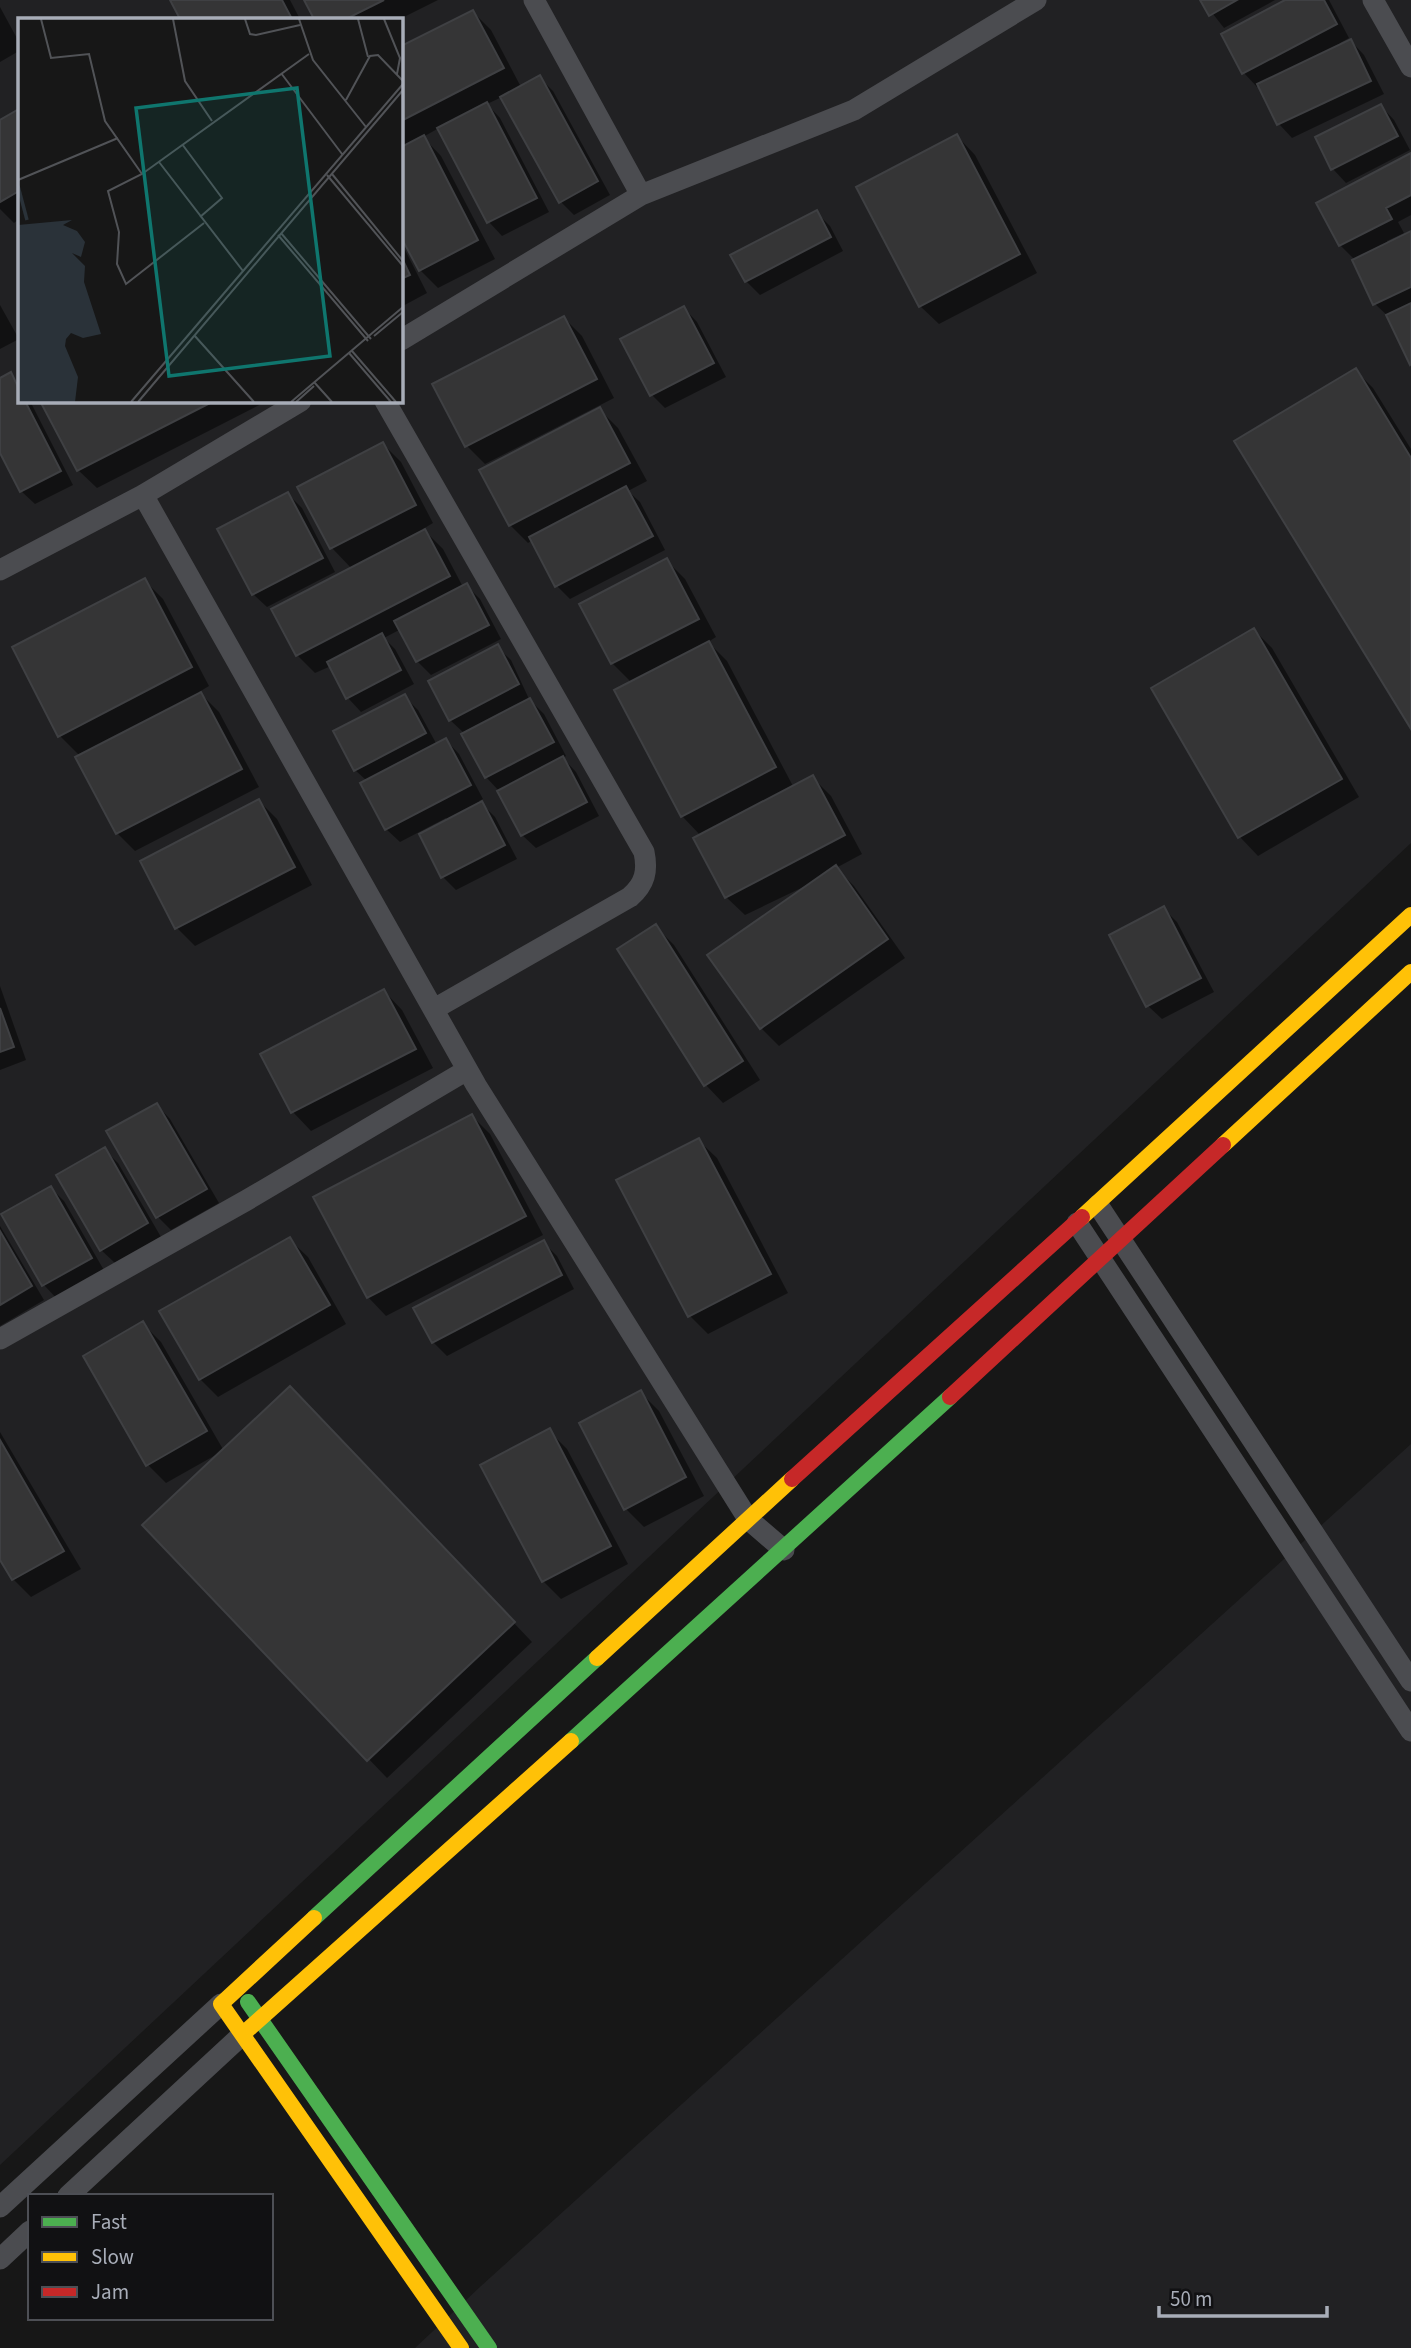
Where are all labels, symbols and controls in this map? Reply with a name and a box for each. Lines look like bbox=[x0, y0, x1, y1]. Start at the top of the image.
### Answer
inset map bbox=[18, 18, 402, 402]
legend bbox=[28, 2194, 273, 2320]
text: Fast bbox=[91, 2207, 127, 2237]
text: Slow bbox=[91, 2242, 134, 2272]
scale bar bbox=[1159, 2274, 1327, 2318]
text: Jam bbox=[91, 2277, 129, 2307]
text: 50 m bbox=[1170, 2284, 1212, 2314]

